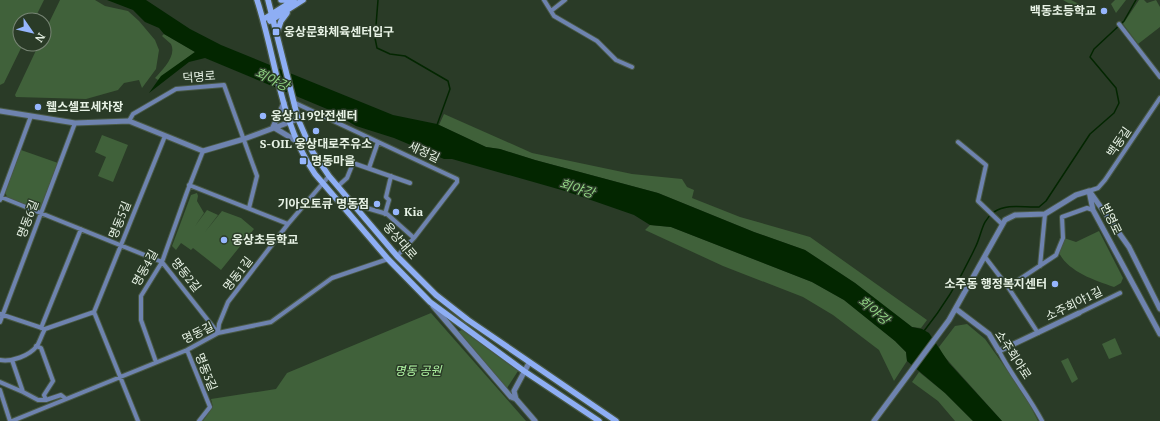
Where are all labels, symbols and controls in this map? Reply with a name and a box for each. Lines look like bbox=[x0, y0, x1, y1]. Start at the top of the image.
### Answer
place label: 백동초등학교 bbox=[1030, 3, 1096, 18]
marker: 백동초등학교 bbox=[1099, 6, 1109, 16]
north arrow bbox=[12, 12, 52, 52]
place label: 웅상문화체육센터입구 bbox=[284, 24, 394, 39]
marker: 웅상문화체육센터입구 bbox=[271, 27, 281, 37]
text: N bbox=[32, 30, 48, 46]
water label: 회야강 bbox=[252, 63, 294, 96]
street label: 덕명로 bbox=[182, 68, 216, 85]
place label: 웰스셀프세차장 bbox=[46, 99, 123, 114]
marker: 웰스셀프세차장 bbox=[33, 102, 43, 112]
place label: 웅상119안전센터 bbox=[271, 108, 358, 123]
marker: 웅상119안전센터 bbox=[258, 111, 268, 121]
street label: 백동길 bbox=[1103, 124, 1134, 160]
marker: S-OIL 웅상대로주유소 bbox=[311, 126, 321, 136]
place label: S-OIL 웅상대로주유소 bbox=[260, 136, 372, 151]
street label: 세정길 bbox=[406, 138, 442, 165]
place label: 명동마을 bbox=[311, 153, 355, 168]
marker: 명동마을 bbox=[298, 156, 308, 166]
water label: 회야강 bbox=[557, 174, 599, 202]
place label: 기아오토큐 명동점 bbox=[277, 196, 369, 211]
street label: 명동6길 bbox=[13, 198, 42, 240]
street label: 명동5길 bbox=[105, 199, 134, 241]
marker: 기아오토큐 명동점 bbox=[372, 199, 382, 209]
street label: 번영로 bbox=[1097, 201, 1125, 237]
place label: Kia bbox=[404, 204, 424, 219]
marker: Kia bbox=[391, 207, 401, 217]
street label: 웅상대로 bbox=[380, 219, 421, 262]
place label: 웅상초등학교 bbox=[232, 232, 298, 247]
marker: 웅상초등학교 bbox=[219, 235, 229, 245]
street label: 명동4길 bbox=[128, 247, 161, 289]
street label: 명동1길 bbox=[220, 253, 256, 294]
street label: 명동2길 bbox=[168, 255, 205, 295]
place label: 소주동 행정복지센터 bbox=[944, 276, 1047, 291]
marker: 소주동 행정복지센터 bbox=[1050, 279, 1060, 289]
street label: 소주회야1길 bbox=[1043, 283, 1105, 324]
water label: 회야강 bbox=[854, 292, 895, 330]
street label: 명동길 bbox=[180, 319, 216, 347]
street label: 소주회야로 bbox=[992, 327, 1035, 382]
street label: 명동3길 bbox=[192, 351, 221, 393]
park label: 명동 공원 bbox=[394, 363, 442, 378]

